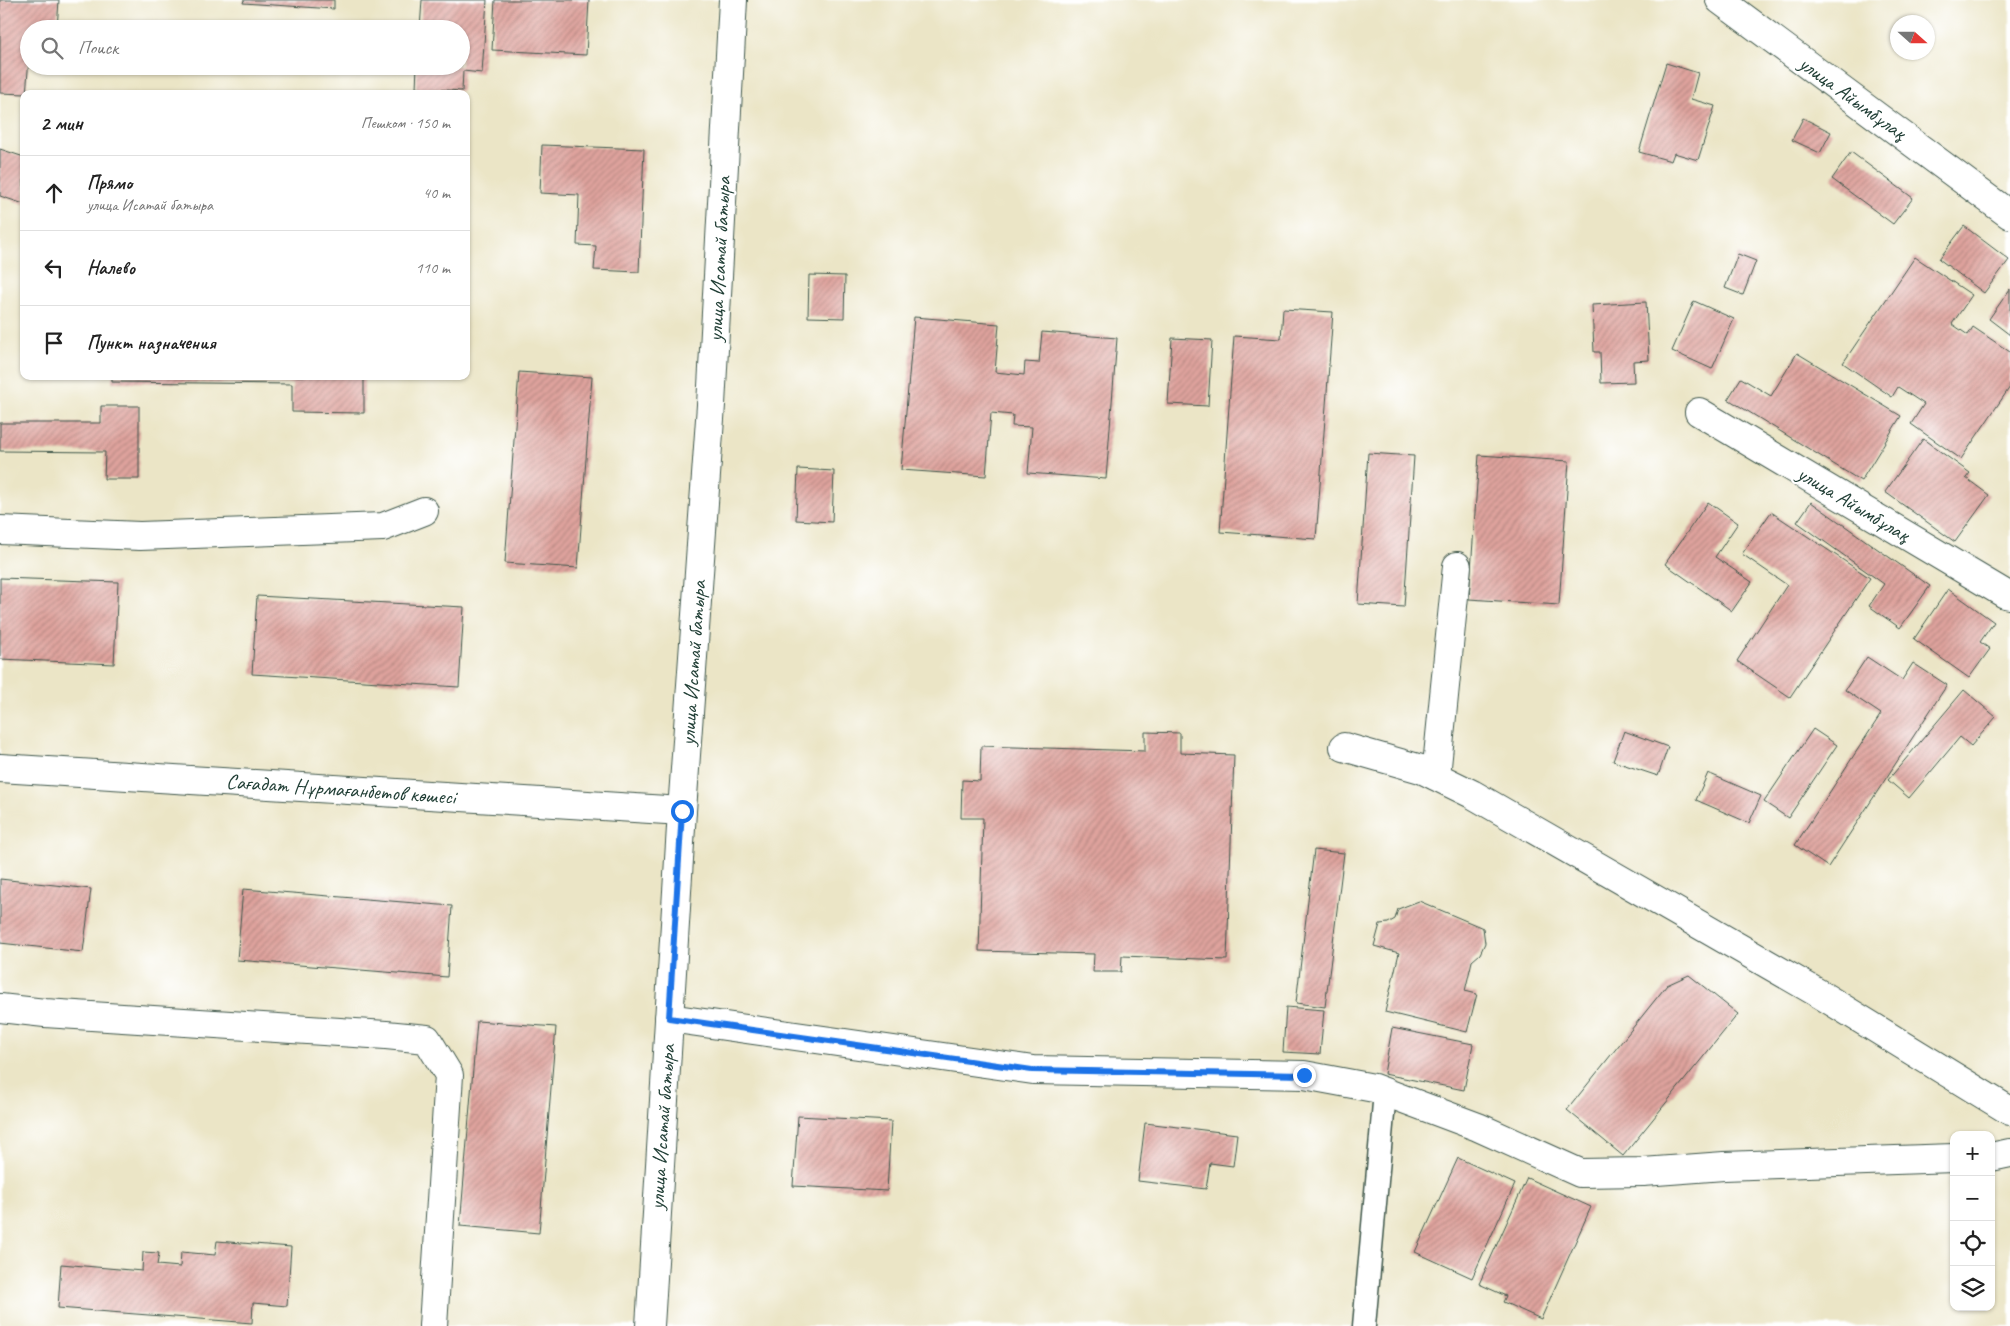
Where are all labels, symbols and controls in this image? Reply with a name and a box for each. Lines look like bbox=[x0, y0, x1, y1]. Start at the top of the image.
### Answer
north arrow bbox=[1890, 15, 1935, 60]
search box bbox=[20, 20, 470, 75]
icon: search bbox=[38, 34, 66, 62]
text: Поиск bbox=[78, 36, 118, 60]
street label: улица Айымбұлақ bbox=[1793, 49, 1913, 147]
text: 2 мин bbox=[40, 110, 83, 136]
text: Пешком · 150 m bbox=[361, 113, 450, 133]
text: Прямо bbox=[87, 171, 132, 195]
street label: улица Исатай батыра bbox=[702, 174, 736, 344]
icon: ahead bbox=[40, 179, 68, 207]
text: 40 m bbox=[423, 183, 450, 203]
text: улица Исатай батыра bbox=[87, 195, 213, 215]
icon: left bbox=[40, 254, 68, 282]
text: Налево bbox=[87, 256, 135, 280]
text: 110 m bbox=[416, 258, 450, 278]
icon: arrive bbox=[40, 329, 68, 357]
text: Пункт назначения bbox=[87, 331, 216, 355]
street label: улица Айымбұлақ bbox=[1791, 459, 1916, 549]
street label: улица Исатай батыра bbox=[674, 578, 712, 748]
street label: Сағадат Нұрмағанбетов көшесі bbox=[225, 768, 460, 810]
route start bbox=[671, 800, 694, 823]
street label: улица Исатай батыра bbox=[643, 1042, 681, 1212]
route end bbox=[1293, 1064, 1316, 1087]
map controls bbox=[1950, 1131, 1995, 1311]
button: + bbox=[1950, 1131, 1995, 1176]
button: − bbox=[1950, 1176, 1995, 1221]
button: locate bbox=[1950, 1221, 1995, 1266]
button: layers bbox=[1950, 1266, 1995, 1311]

